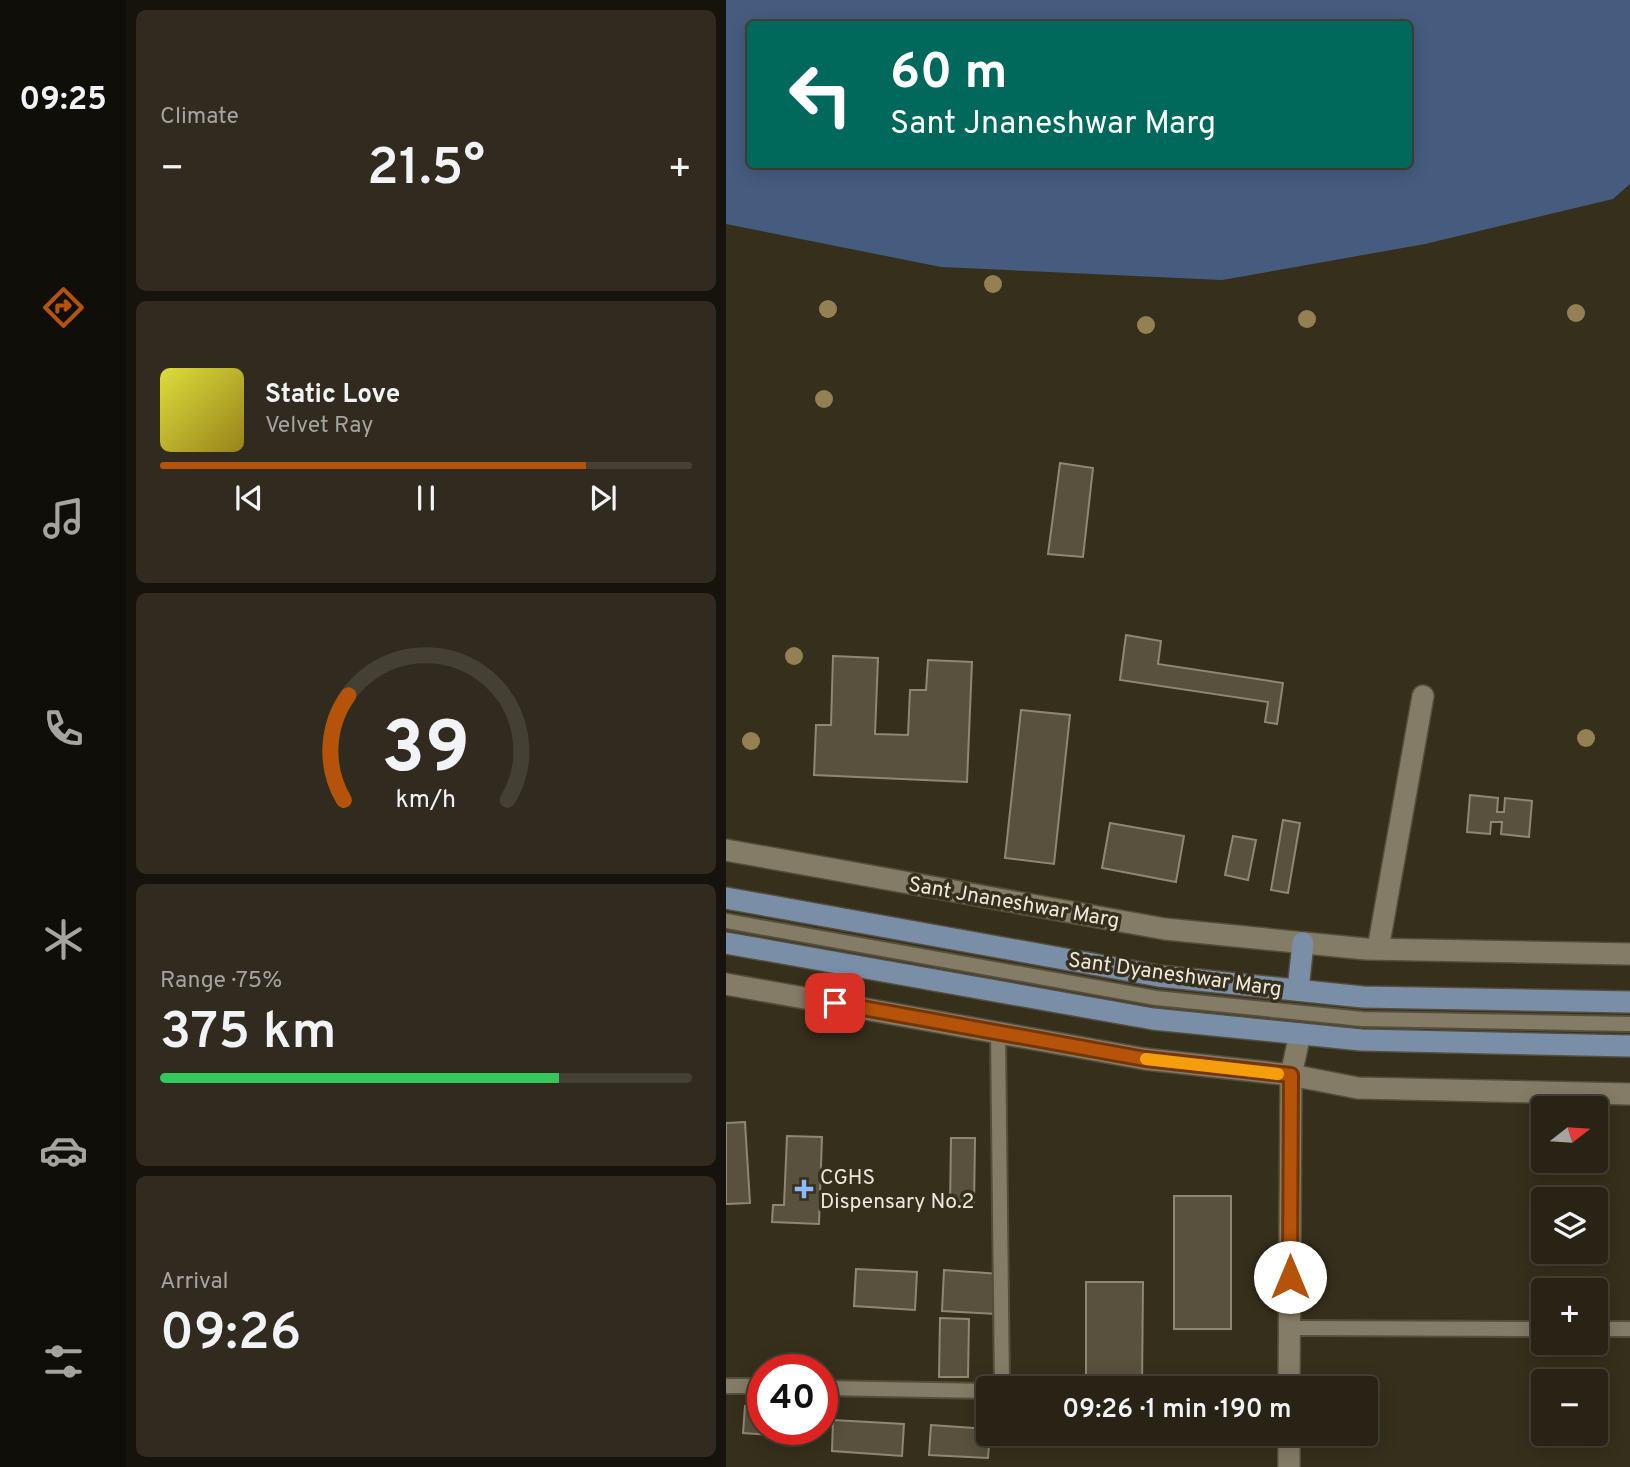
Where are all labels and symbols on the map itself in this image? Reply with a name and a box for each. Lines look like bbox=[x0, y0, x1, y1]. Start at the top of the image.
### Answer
street label: Sant Jnaneshwar Marg bbox=[906, 872, 1121, 935]
street label: Sant Dyaneshwar Marg bbox=[1066, 947, 1283, 1004]
pin bbox=[805, 973, 865, 1033]
north arrow bbox=[1531, 1096, 1608, 1172]
place label: CGHS Dispensary No.2 bbox=[820, 1165, 974, 1216]
marker: CGHS Dispensary No.2 bbox=[794, 1179, 814, 1199]
position arrow bbox=[1253, 1240, 1327, 1314]
speed limit sign: 40 bbox=[747, 1354, 838, 1445]

